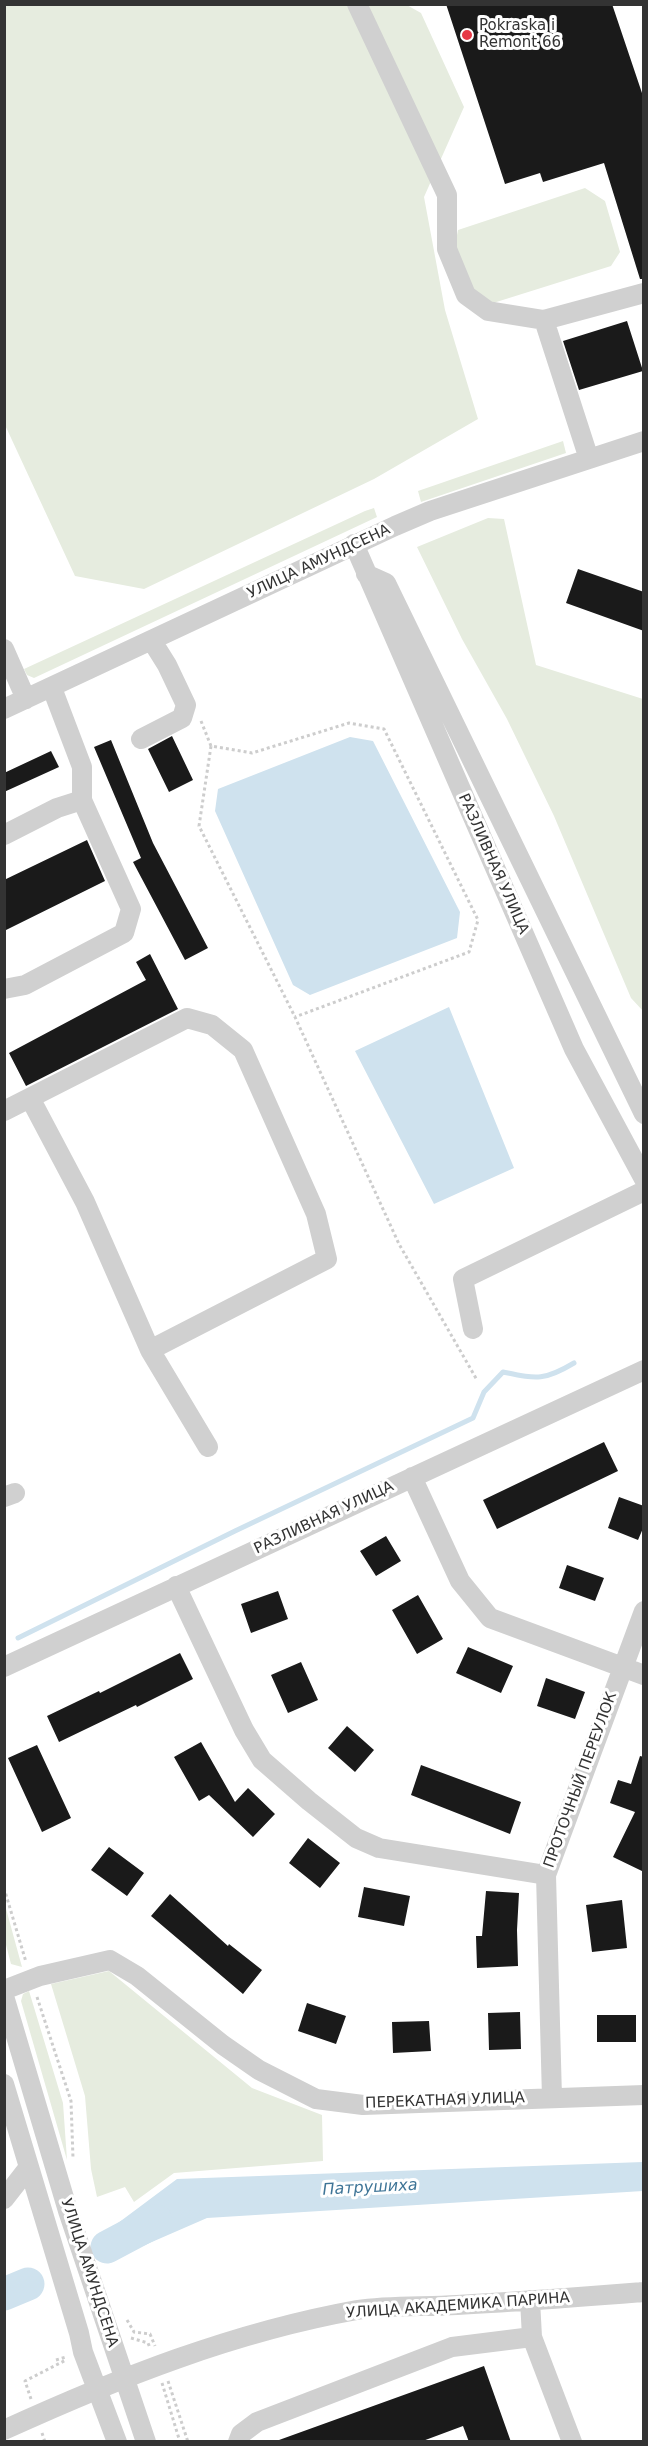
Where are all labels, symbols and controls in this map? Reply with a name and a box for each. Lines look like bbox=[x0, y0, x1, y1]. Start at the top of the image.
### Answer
place label: Pokraska i Remont 66 bbox=[479, 17, 561, 52]
marker: Pokraska i Remont 66 bbox=[460, 28, 474, 42]
street label: УЛИЦА АМУНДСЕНА bbox=[245, 521, 393, 603]
street label: РАЗЛИВНАЯ УЛИЦА bbox=[454, 791, 532, 937]
street label: РАЗЛИВНАЯ УЛИЦА bbox=[251, 1478, 397, 1558]
street label: ПРОТОЧНЫЙ ПЕРЕУЛОК bbox=[541, 1690, 621, 1870]
street label: ПЕРЕКАТНАЯ УЛИЦА bbox=[365, 2089, 525, 2113]
water label: Патрушиха bbox=[322, 2176, 418, 2200]
street label: УЛИЦА АМУНДСЕНА bbox=[56, 2196, 122, 2350]
street label: УЛИЦА АКАДЕМИКА ПАРИНА bbox=[346, 2289, 570, 2323]

